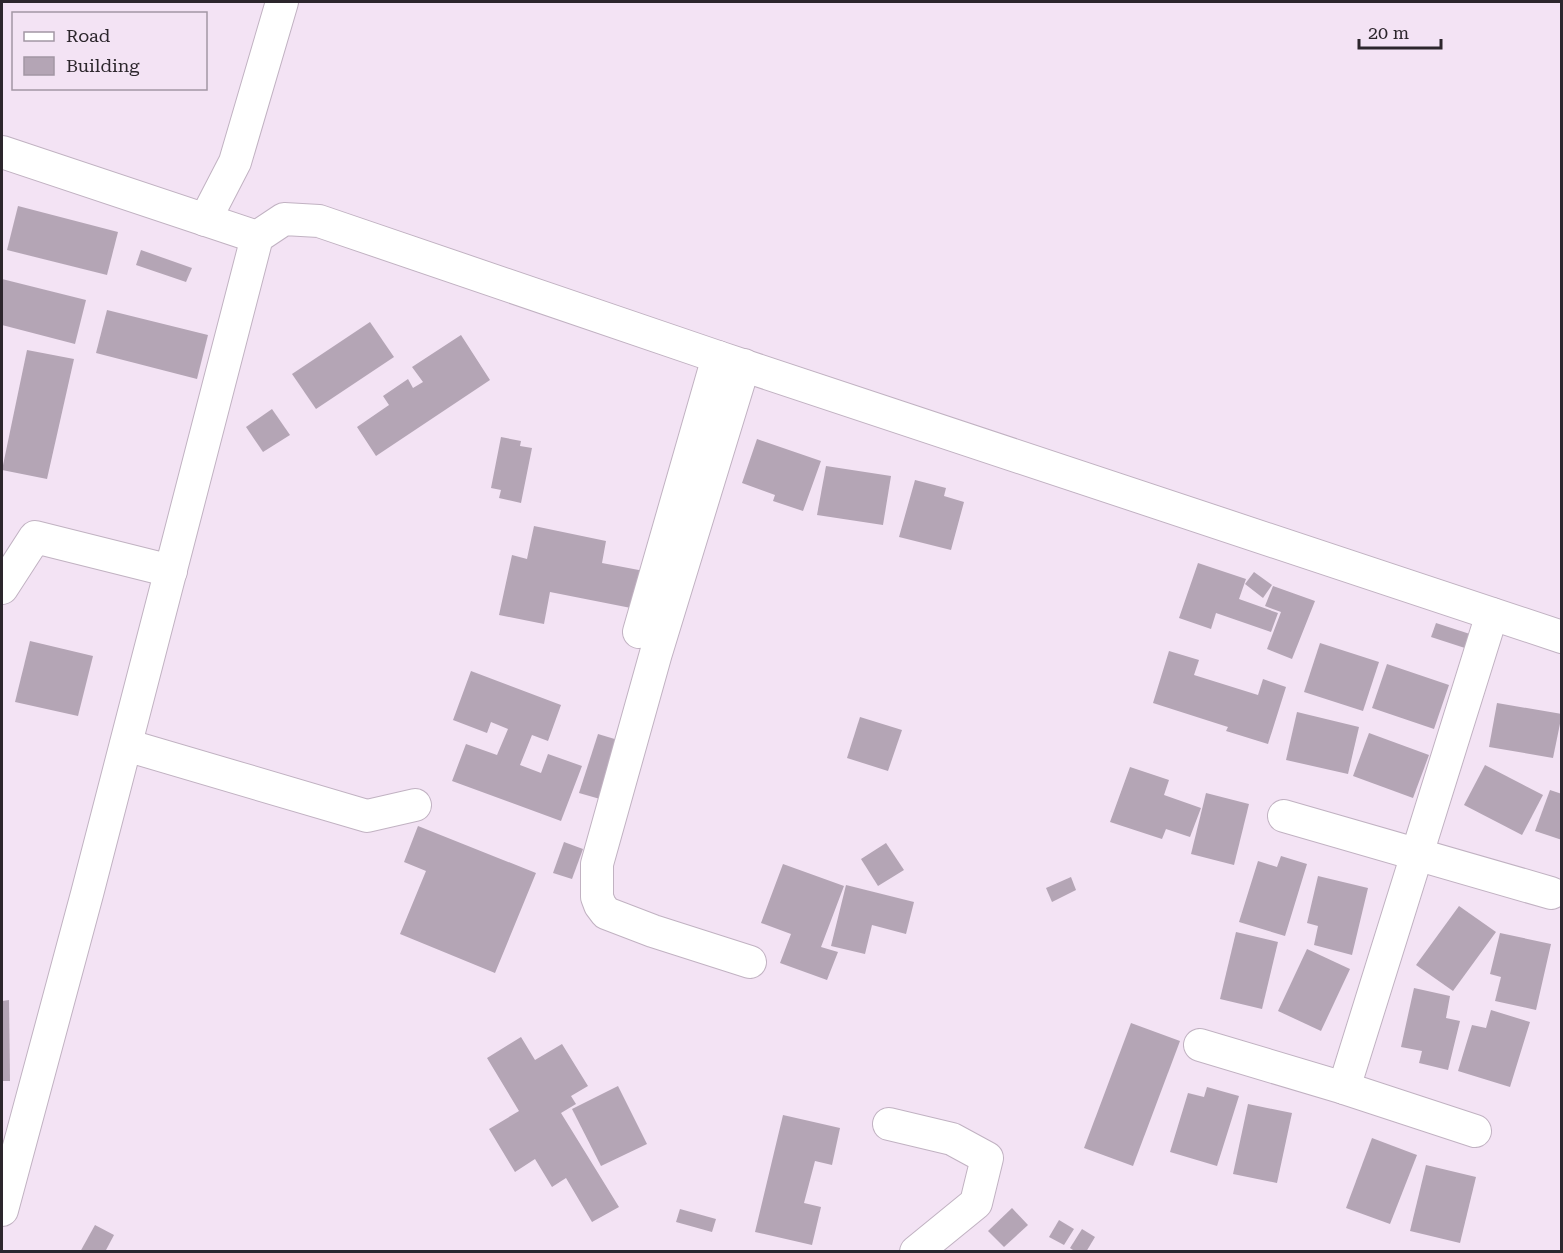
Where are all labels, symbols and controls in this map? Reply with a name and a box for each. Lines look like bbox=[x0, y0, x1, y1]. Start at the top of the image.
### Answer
legend bbox=[12, 12, 207, 90]
scale bar bbox=[1359, 12, 1442, 50]
text: 20 m bbox=[1368, 22, 1409, 43]
text: Road bbox=[66, 25, 111, 46]
text: Building bbox=[66, 55, 140, 76]

